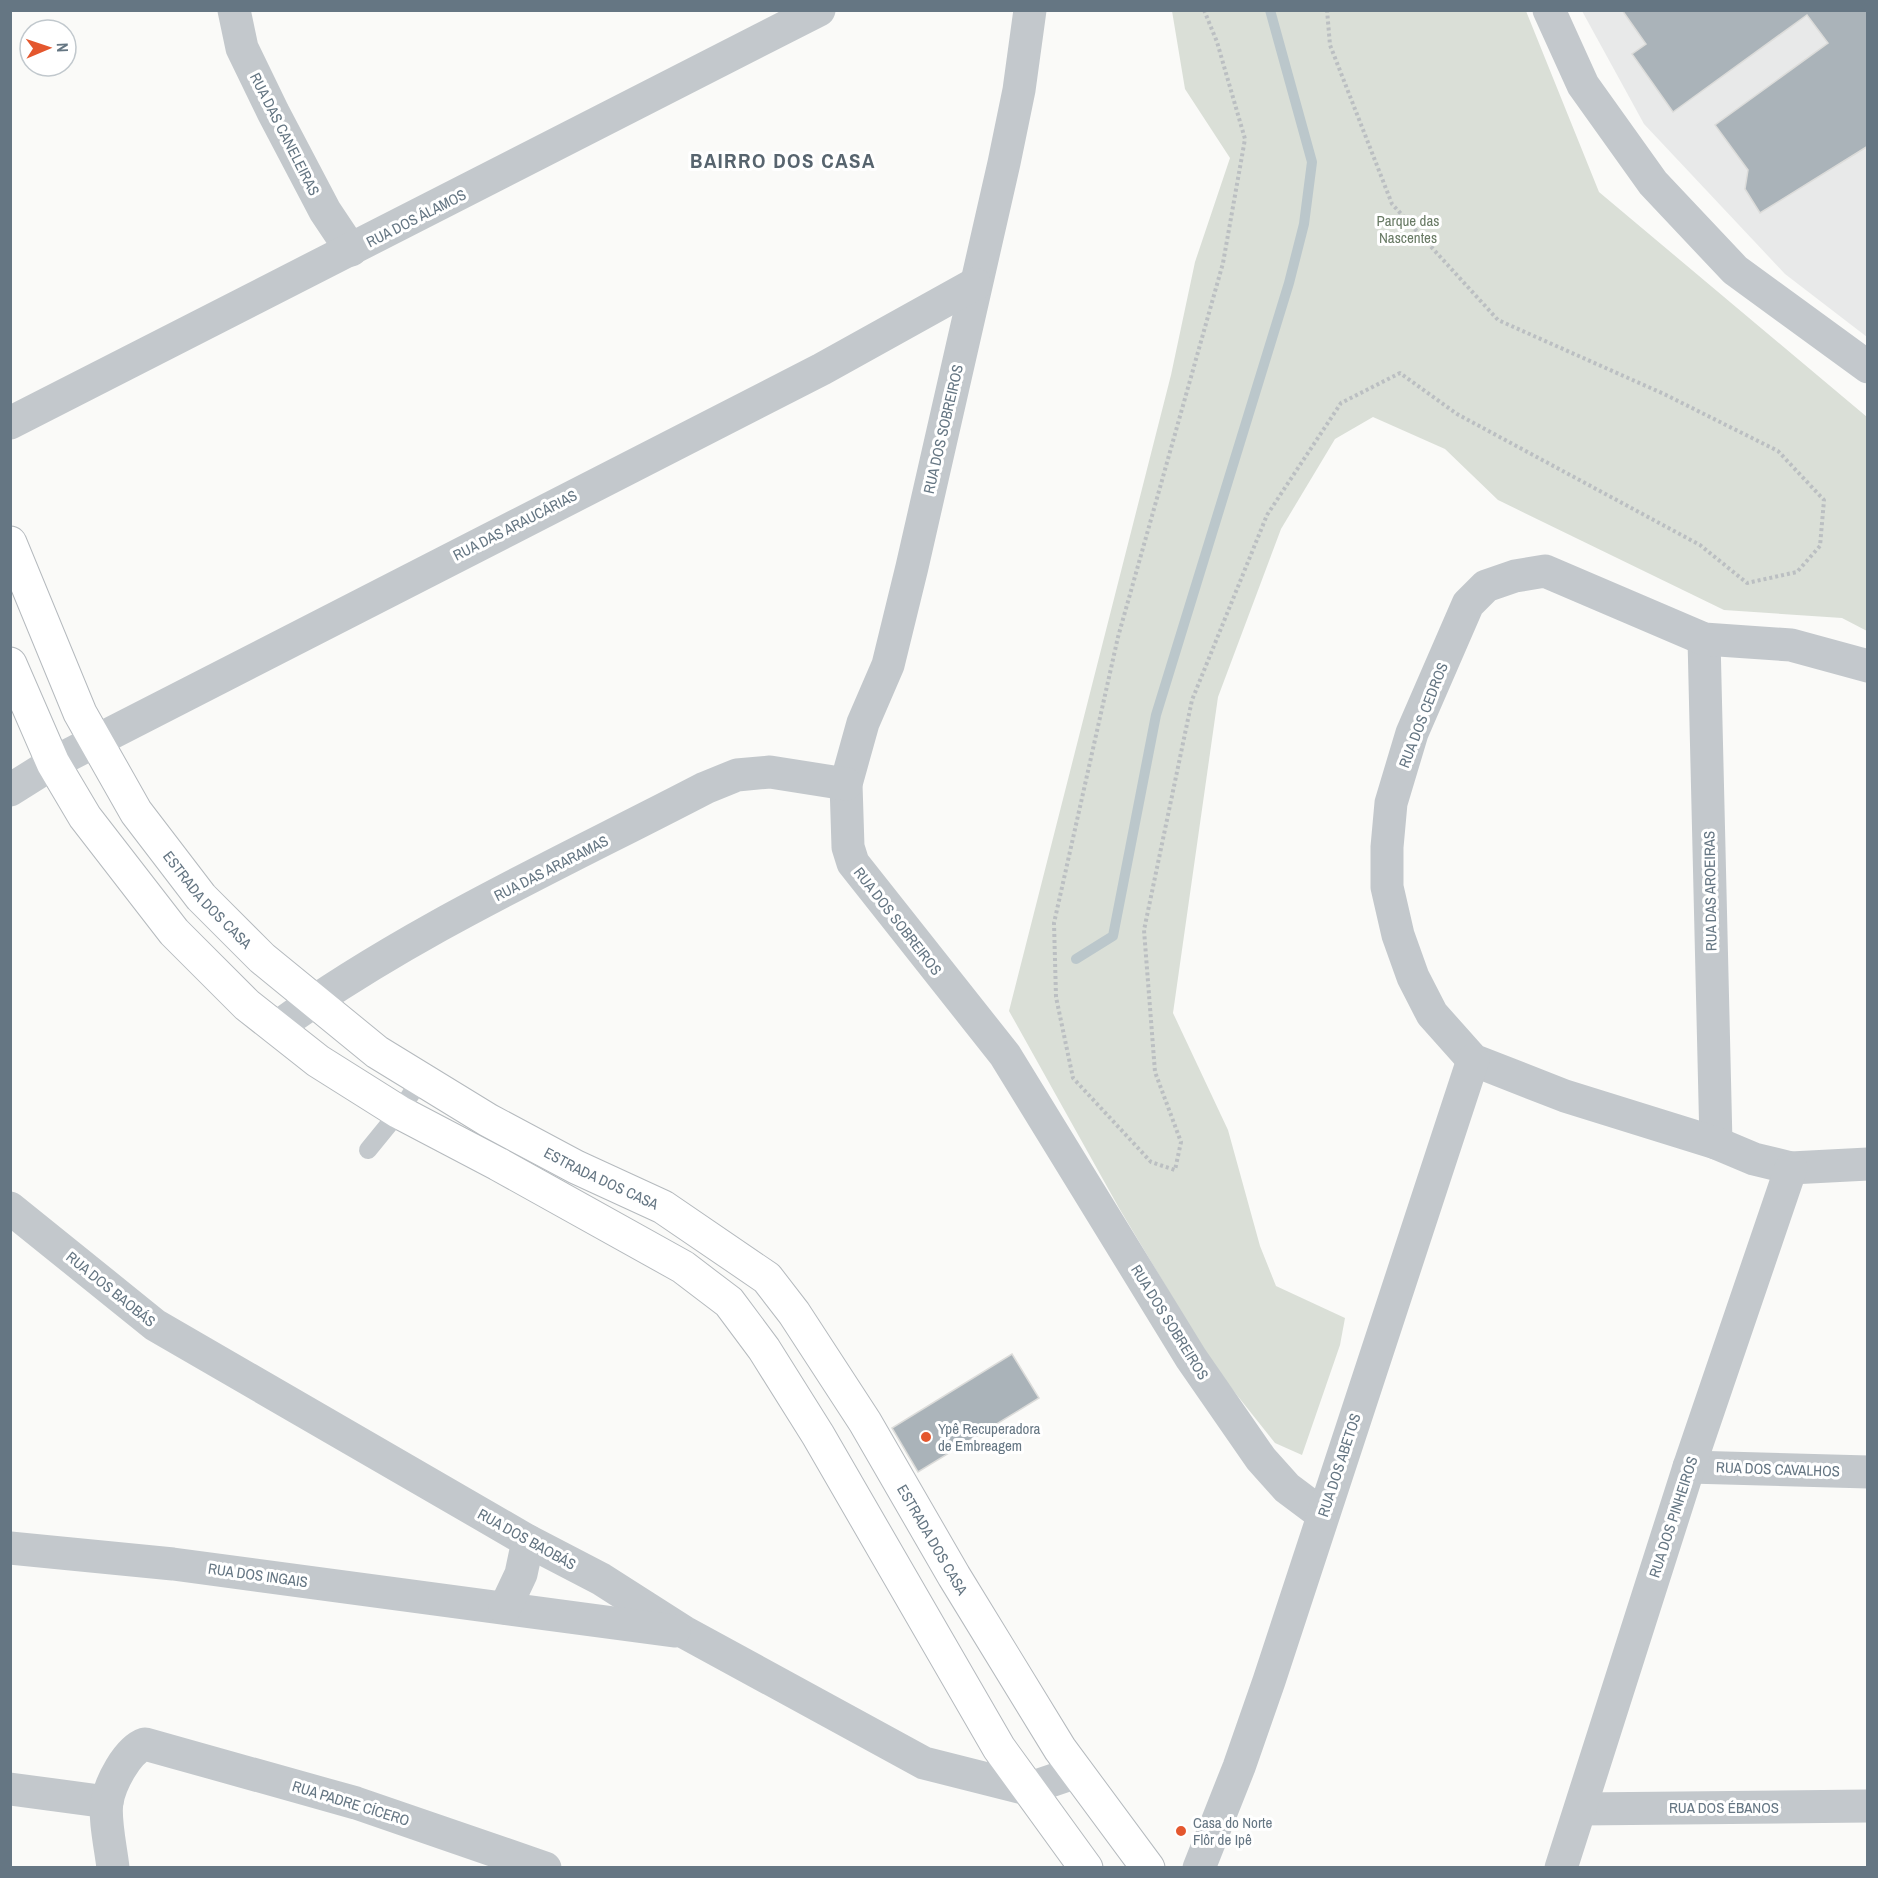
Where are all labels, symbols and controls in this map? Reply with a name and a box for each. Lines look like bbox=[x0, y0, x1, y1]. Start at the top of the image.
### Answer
north arrow bbox=[18, 18, 78, 78]
text: N bbox=[52, 42, 74, 53]
street label: RUA DAS CANELEIRAS bbox=[245, 69, 325, 199]
district label: BAIRRO DOS CASA bbox=[690, 146, 876, 175]
street label: RUA DOS ÁLAMOS bbox=[362, 184, 470, 252]
park label: Parque das Nascentes bbox=[1377, 210, 1439, 248]
street label: RUA DOS SOBREIROS bbox=[918, 362, 968, 496]
street label: RUA DAS ARAUCÁRIAS bbox=[449, 485, 581, 565]
street label: RUA DOS CEDROS bbox=[1393, 659, 1453, 771]
street label: RUA DAS ARARAMAS bbox=[490, 830, 612, 906]
street label: RUA DAS AROEIRAS bbox=[1698, 831, 1722, 951]
street label: ESTRADA DOS CASA bbox=[159, 846, 258, 954]
street label: RUA DOS SOBREIROS bbox=[849, 863, 947, 979]
street label: ESTRADA DOS CASA bbox=[541, 1141, 663, 1214]
street label: RUA DOS BAOBÁS bbox=[62, 1246, 160, 1332]
street label: RUA DOS SOBREIROS bbox=[1126, 1260, 1214, 1384]
street label: RUA DOS ABETOS bbox=[1312, 1410, 1366, 1520]
place label: Ypê Recuperadora de Embreagem bbox=[938, 1418, 1041, 1456]
marker: Ypê Recuperadora de Embreagem bbox=[919, 1430, 933, 1444]
street label: RUA DOS PINHEIROS bbox=[1643, 1454, 1703, 1580]
street label: RUA DOS CAVALHOS bbox=[1716, 1456, 1840, 1482]
street label: ESTRADA DOS CASA bbox=[893, 1480, 974, 1599]
street label: RUA DOS BAOBÁS bbox=[474, 1503, 580, 1575]
street label: RUA DOS INGAIS bbox=[207, 1558, 309, 1592]
street label: RUA PADRE CÍCERO bbox=[290, 1775, 412, 1831]
street label: RUA DOS ÉBANOS bbox=[1669, 1797, 1779, 1818]
place label: Casa do Norte Flôr de Ipê bbox=[1193, 1812, 1272, 1850]
marker: Casa do Norte Flôr de Ipê bbox=[1174, 1824, 1188, 1838]

